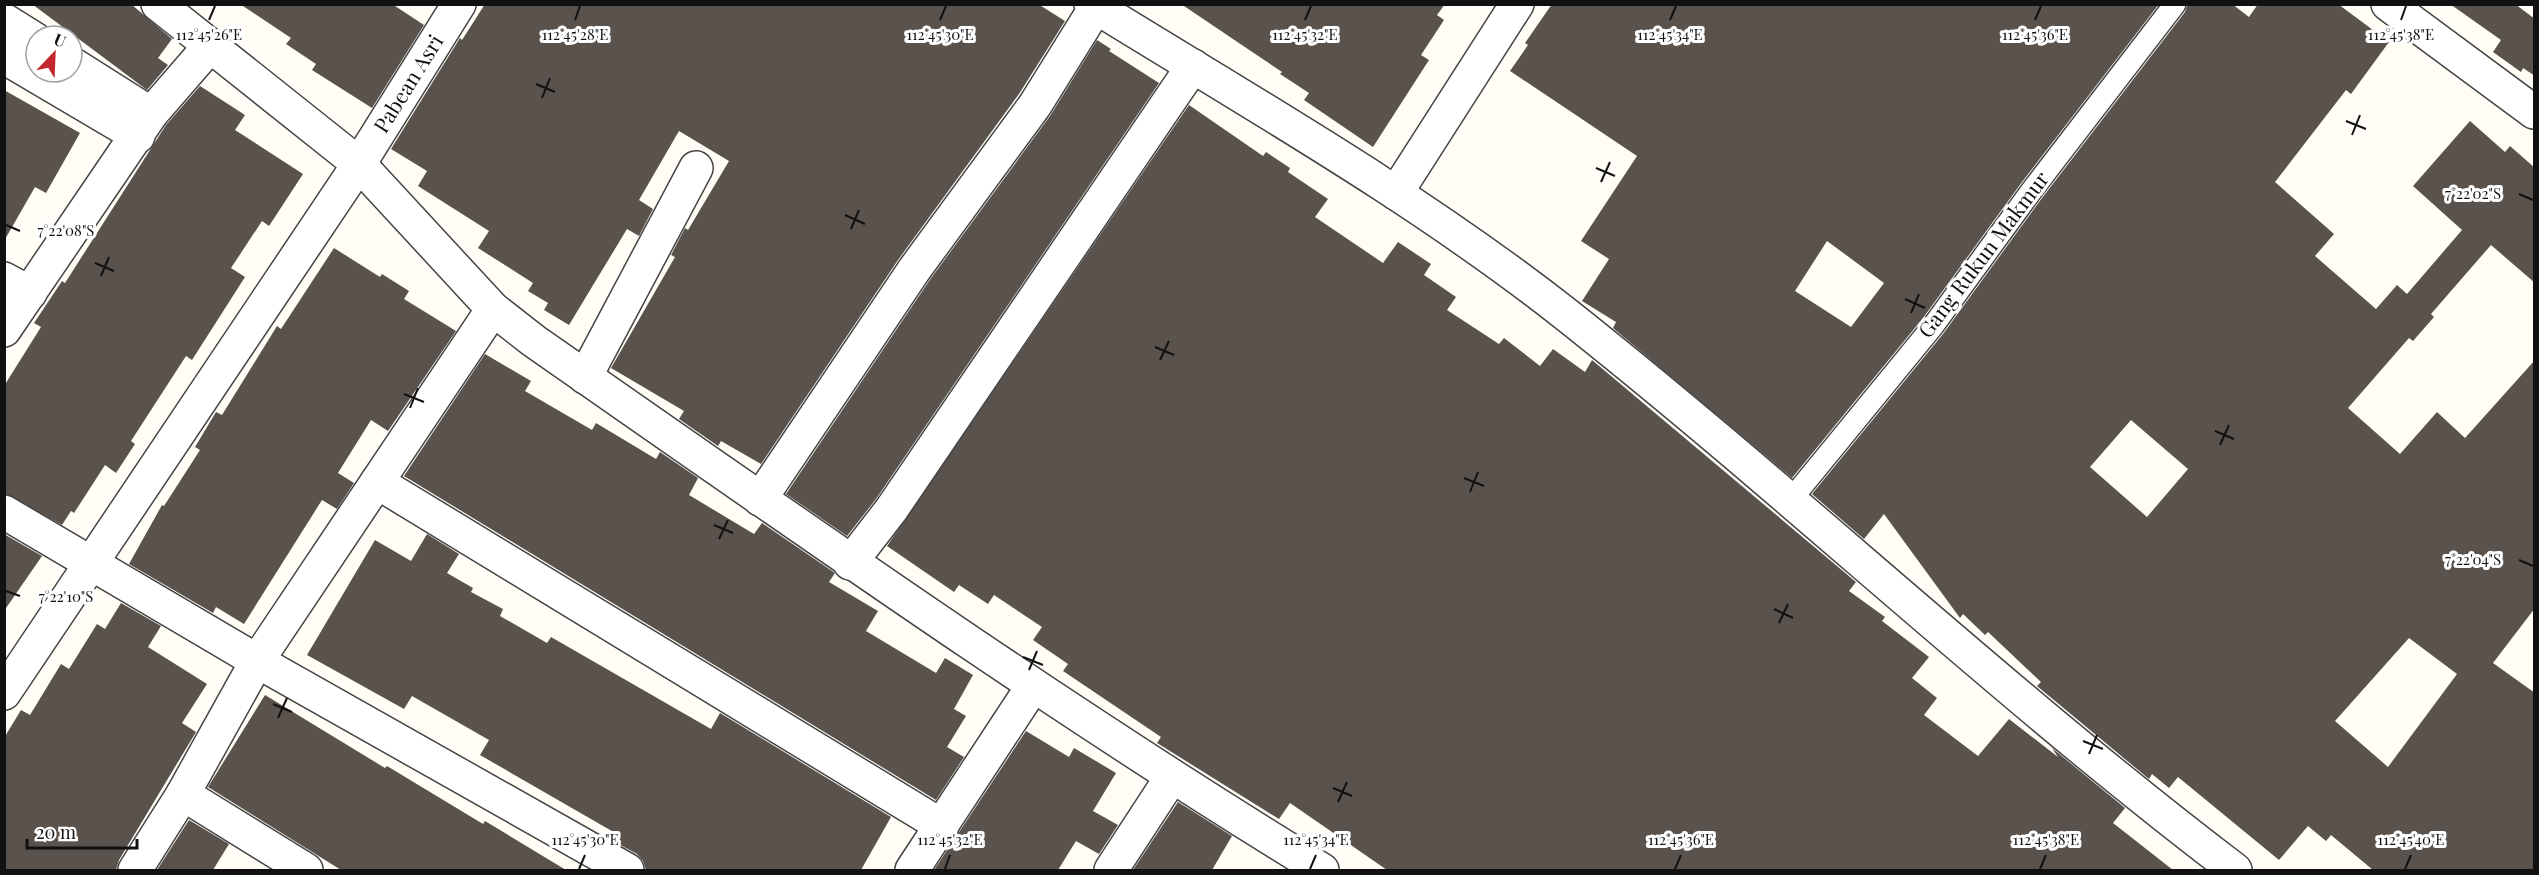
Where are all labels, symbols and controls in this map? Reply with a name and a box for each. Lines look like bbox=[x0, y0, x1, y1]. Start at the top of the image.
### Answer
north arrow bbox=[24, 24, 84, 84]
text: 112°45'26"E bbox=[176, 24, 242, 44]
text: 112°45'28"E bbox=[542, 24, 608, 44]
text: 112°45'30"E bbox=[906, 24, 974, 44]
text: 112°45'32"E bbox=[1272, 24, 1338, 44]
text: 112°45'34"E bbox=[1637, 24, 1703, 44]
text: 112°45'36"E bbox=[2002, 24, 2068, 44]
text: 112°45'38"E bbox=[2368, 24, 2434, 44]
text: U bbox=[51, 28, 69, 52]
street label: Pabean Asri bbox=[366, 29, 449, 137]
street label: Gang Rukun Makmur bbox=[1911, 164, 2055, 343]
text: 7°22'02"S bbox=[2445, 183, 2501, 203]
text: 7°22'08"S bbox=[38, 220, 94, 240]
text: 7°22'04"S bbox=[2445, 549, 2501, 569]
text: 7°22'10"S bbox=[39, 586, 93, 606]
scale bar bbox=[27, 812, 136, 850]
text: 20 m bbox=[36, 820, 76, 844]
text: 112°45'30"E bbox=[551, 829, 619, 849]
text: 112°45'32"E bbox=[917, 829, 983, 849]
text: 112°45'34"E bbox=[1283, 829, 1349, 849]
text: 112°45'36"E bbox=[1648, 829, 1714, 849]
text: 112°45'38"E bbox=[2013, 829, 2079, 849]
text: 112°45'40"E bbox=[2378, 829, 2444, 849]

